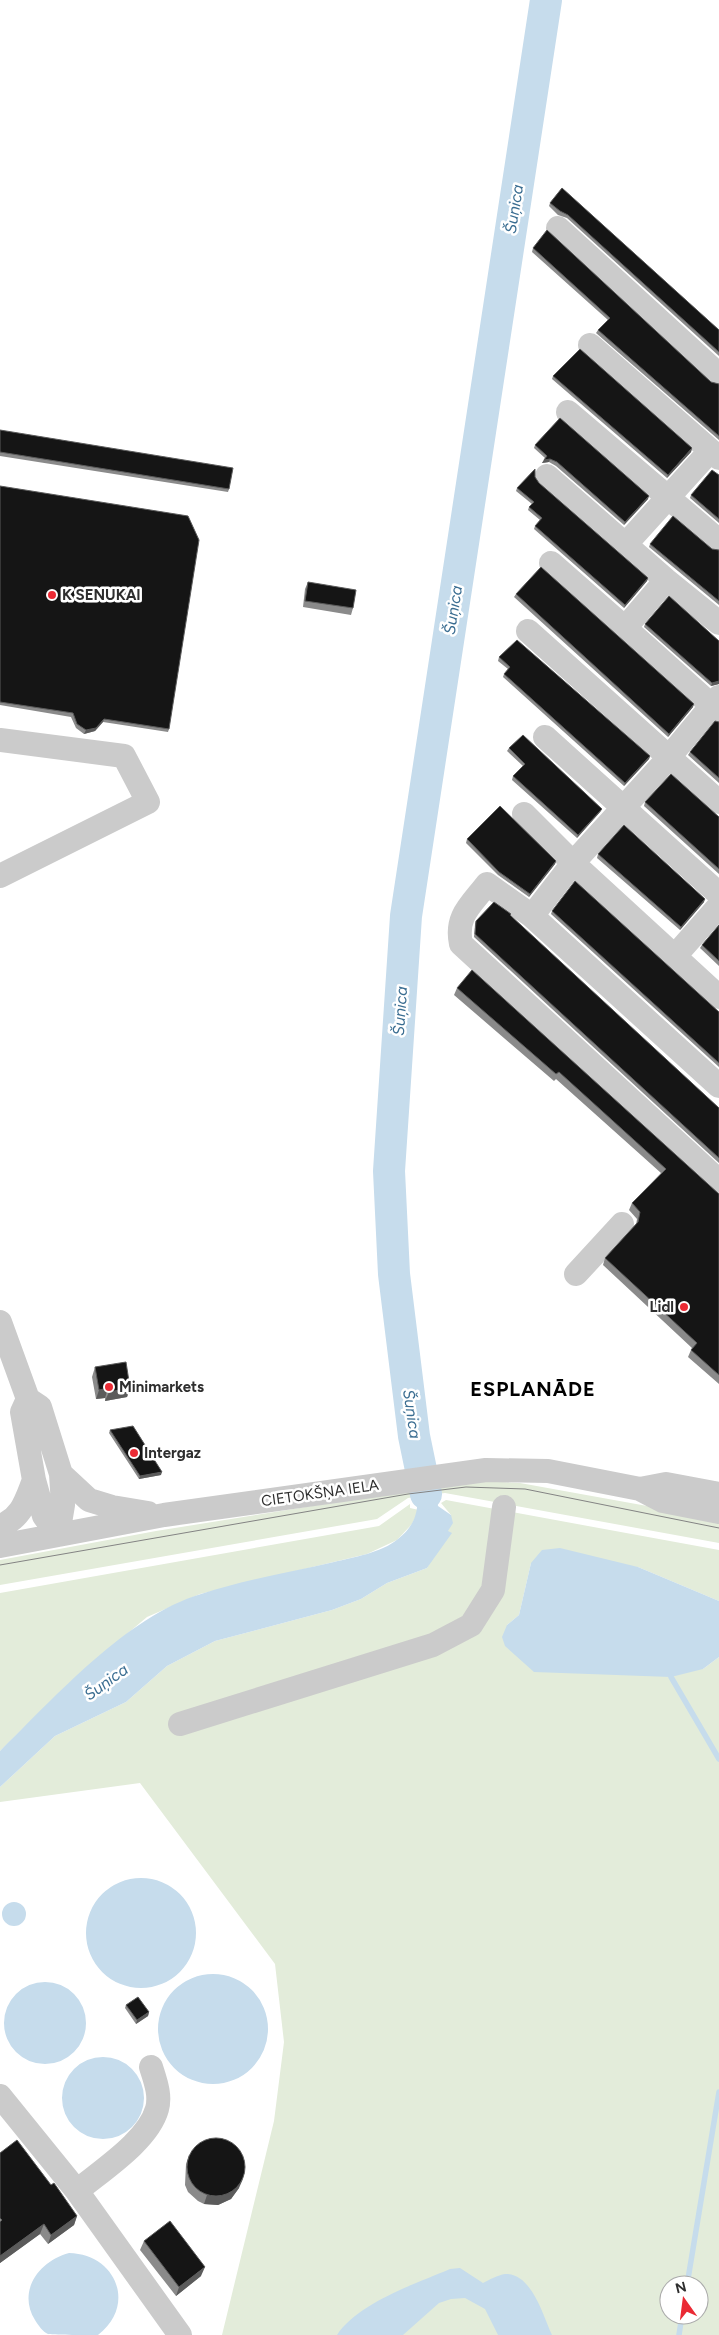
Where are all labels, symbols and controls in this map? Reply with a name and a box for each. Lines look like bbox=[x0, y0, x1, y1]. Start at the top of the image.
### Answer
water label: Šuņica bbox=[501, 183, 527, 235]
water label: Šuņica bbox=[440, 584, 466, 636]
place label: K SENUKAI bbox=[62, 586, 141, 604]
marker: K SENUKAI bbox=[46, 589, 58, 601]
water label: Šuņica bbox=[389, 986, 411, 1036]
place label: Lidl bbox=[649, 1298, 674, 1316]
marker: Lidl bbox=[678, 1301, 690, 1313]
district label: ESPLANĀDE bbox=[470, 1377, 596, 1401]
place label: Minimarkets bbox=[119, 1378, 204, 1396]
marker: Minimarkets bbox=[103, 1381, 115, 1393]
water label: Šuņica bbox=[399, 1388, 425, 1440]
place label: Intergaz bbox=[144, 1444, 201, 1462]
marker: Intergaz bbox=[128, 1447, 140, 1459]
street label: CIETOKŠŅA IELA bbox=[260, 1476, 380, 1510]
water label: Šuņica bbox=[80, 1660, 132, 1704]
north arrow bbox=[659, 2275, 709, 2325]
text: N bbox=[674, 2278, 688, 2297]

